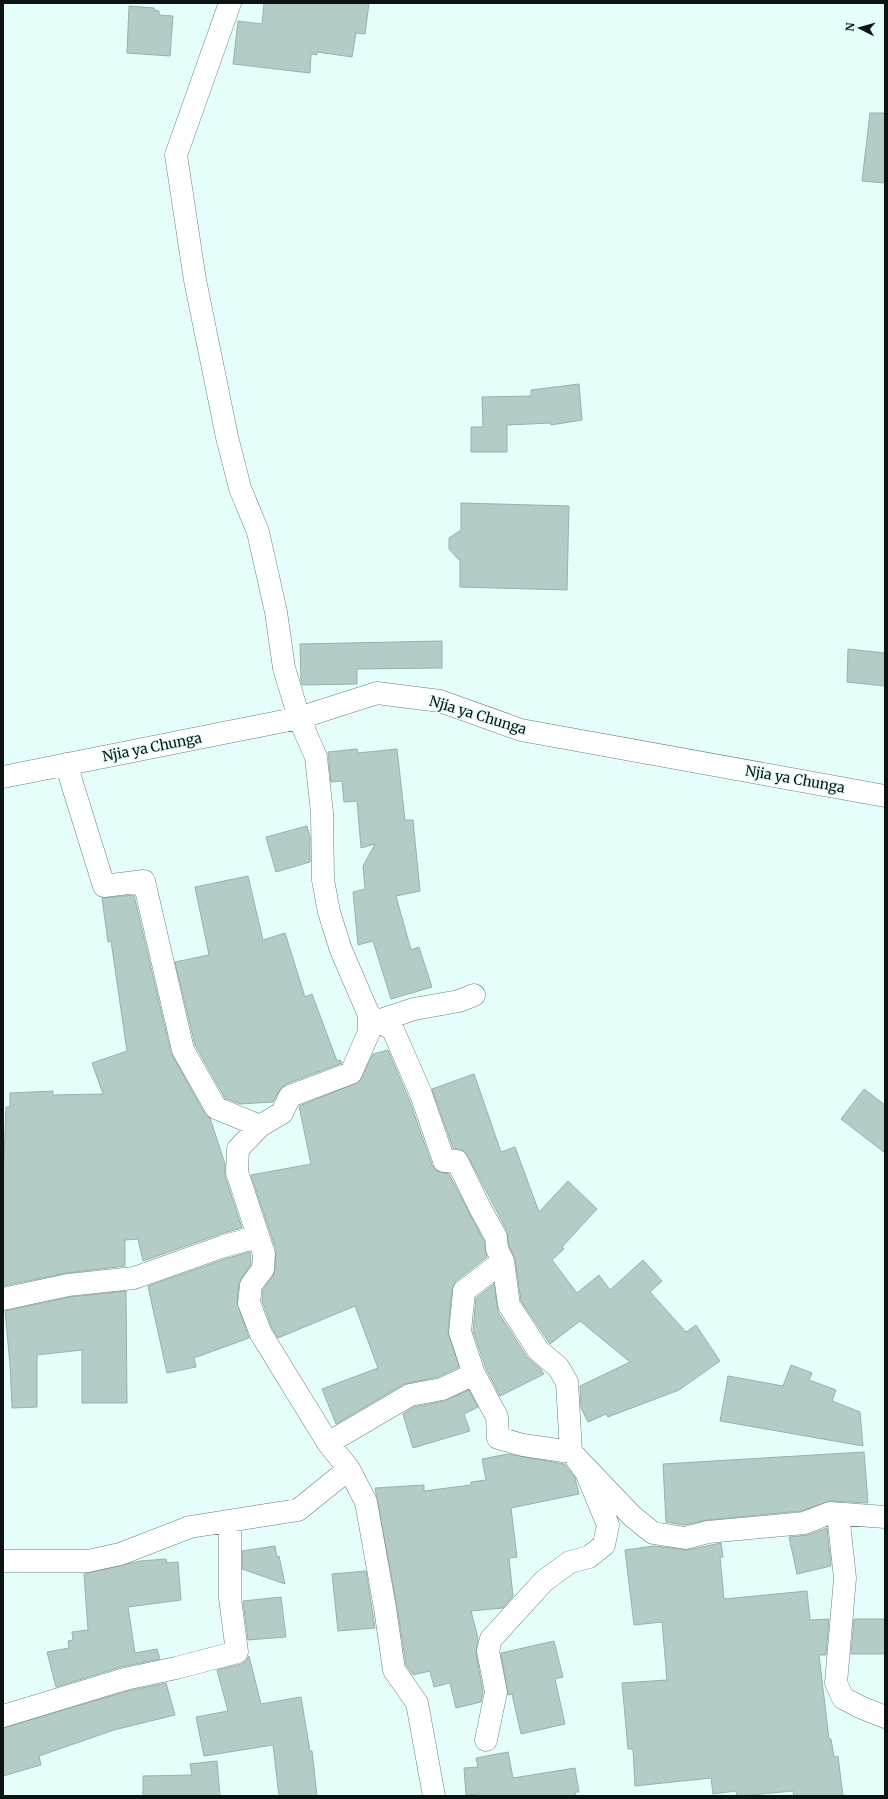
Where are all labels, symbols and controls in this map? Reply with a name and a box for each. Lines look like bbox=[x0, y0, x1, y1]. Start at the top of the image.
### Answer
north arrow bbox=[840, 8, 880, 48]
text: N bbox=[843, 22, 858, 32]
street label: Njia ya Chunga bbox=[427, 692, 529, 739]
street label: Njia ya Chunga bbox=[101, 728, 204, 765]
street label: Njia ya Chunga bbox=[744, 761, 847, 797]

